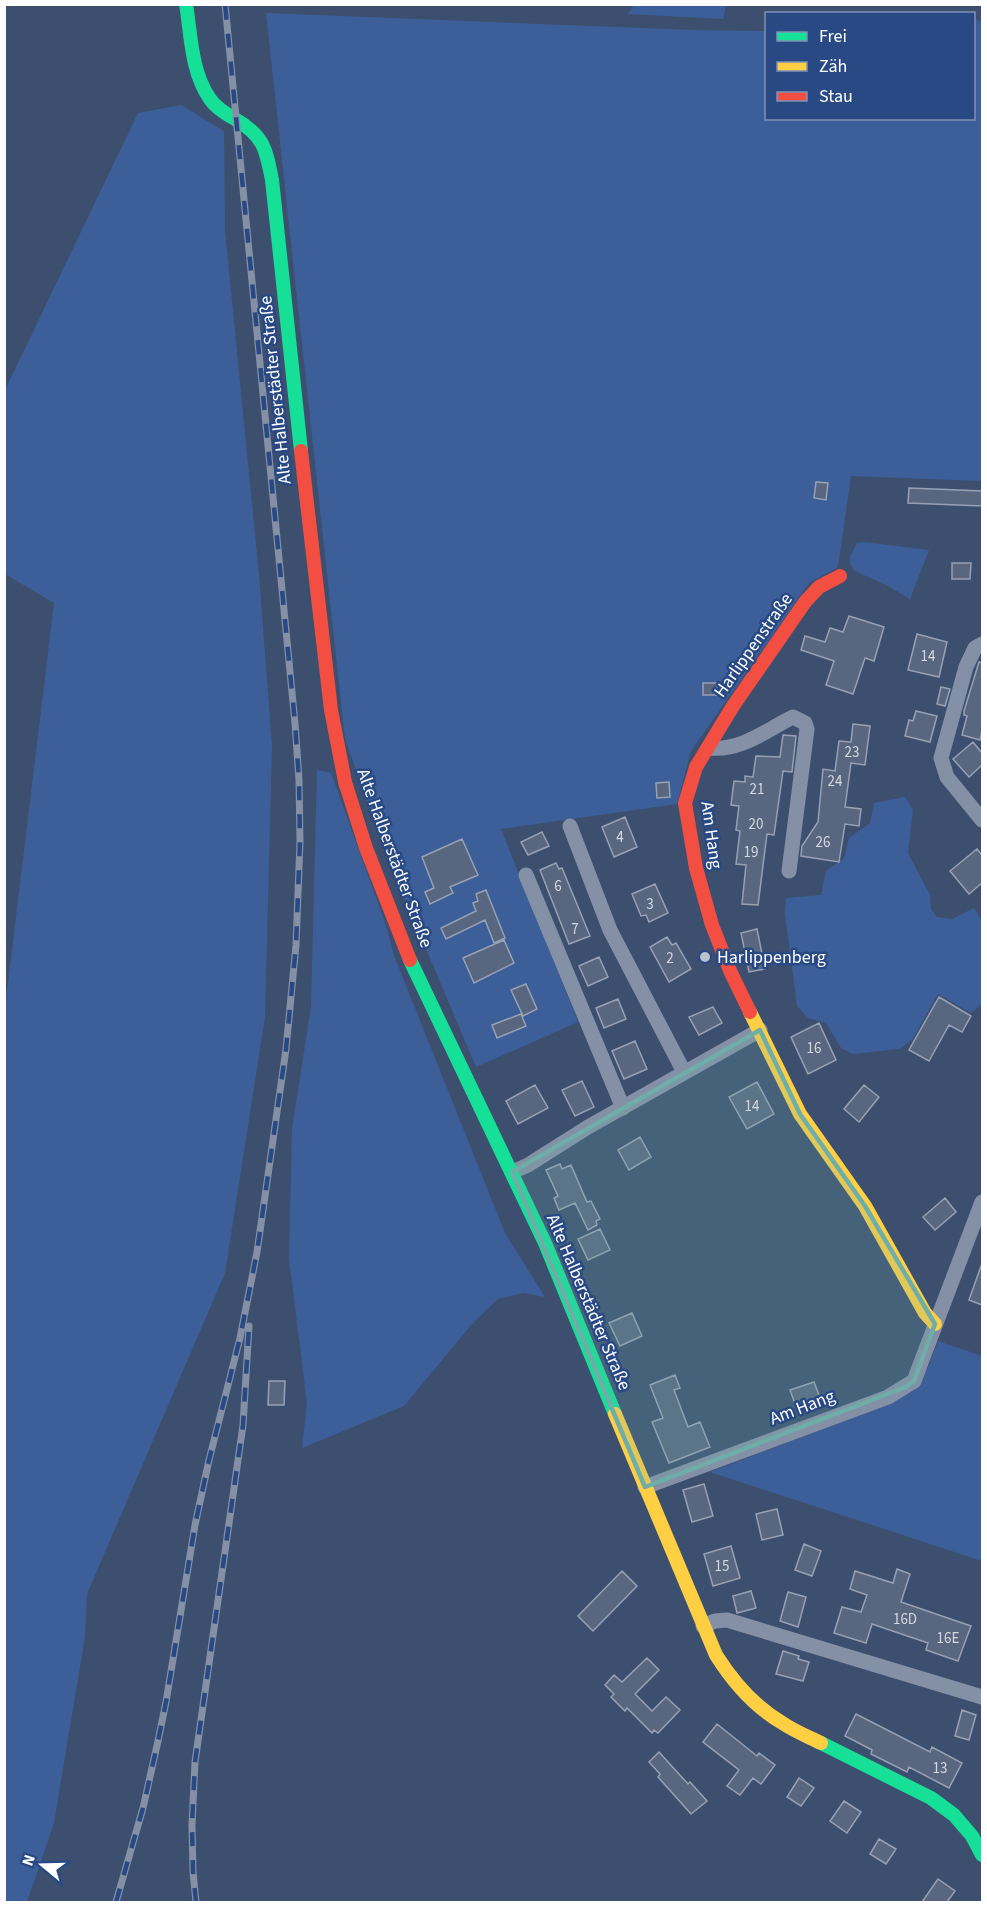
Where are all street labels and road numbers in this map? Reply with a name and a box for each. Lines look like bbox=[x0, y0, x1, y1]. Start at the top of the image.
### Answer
street label: Alte Halberstädter Straße bbox=[253, 294, 298, 485]
street label: Harlippenstraße bbox=[708, 588, 799, 703]
street label: Alte Halberstädter Straße bbox=[350, 765, 439, 951]
street label: Am Hang bbox=[694, 800, 729, 870]
street label: Alte Halberstädter Straße bbox=[540, 1210, 637, 1394]
street label: Am Hang bbox=[766, 1384, 838, 1431]

